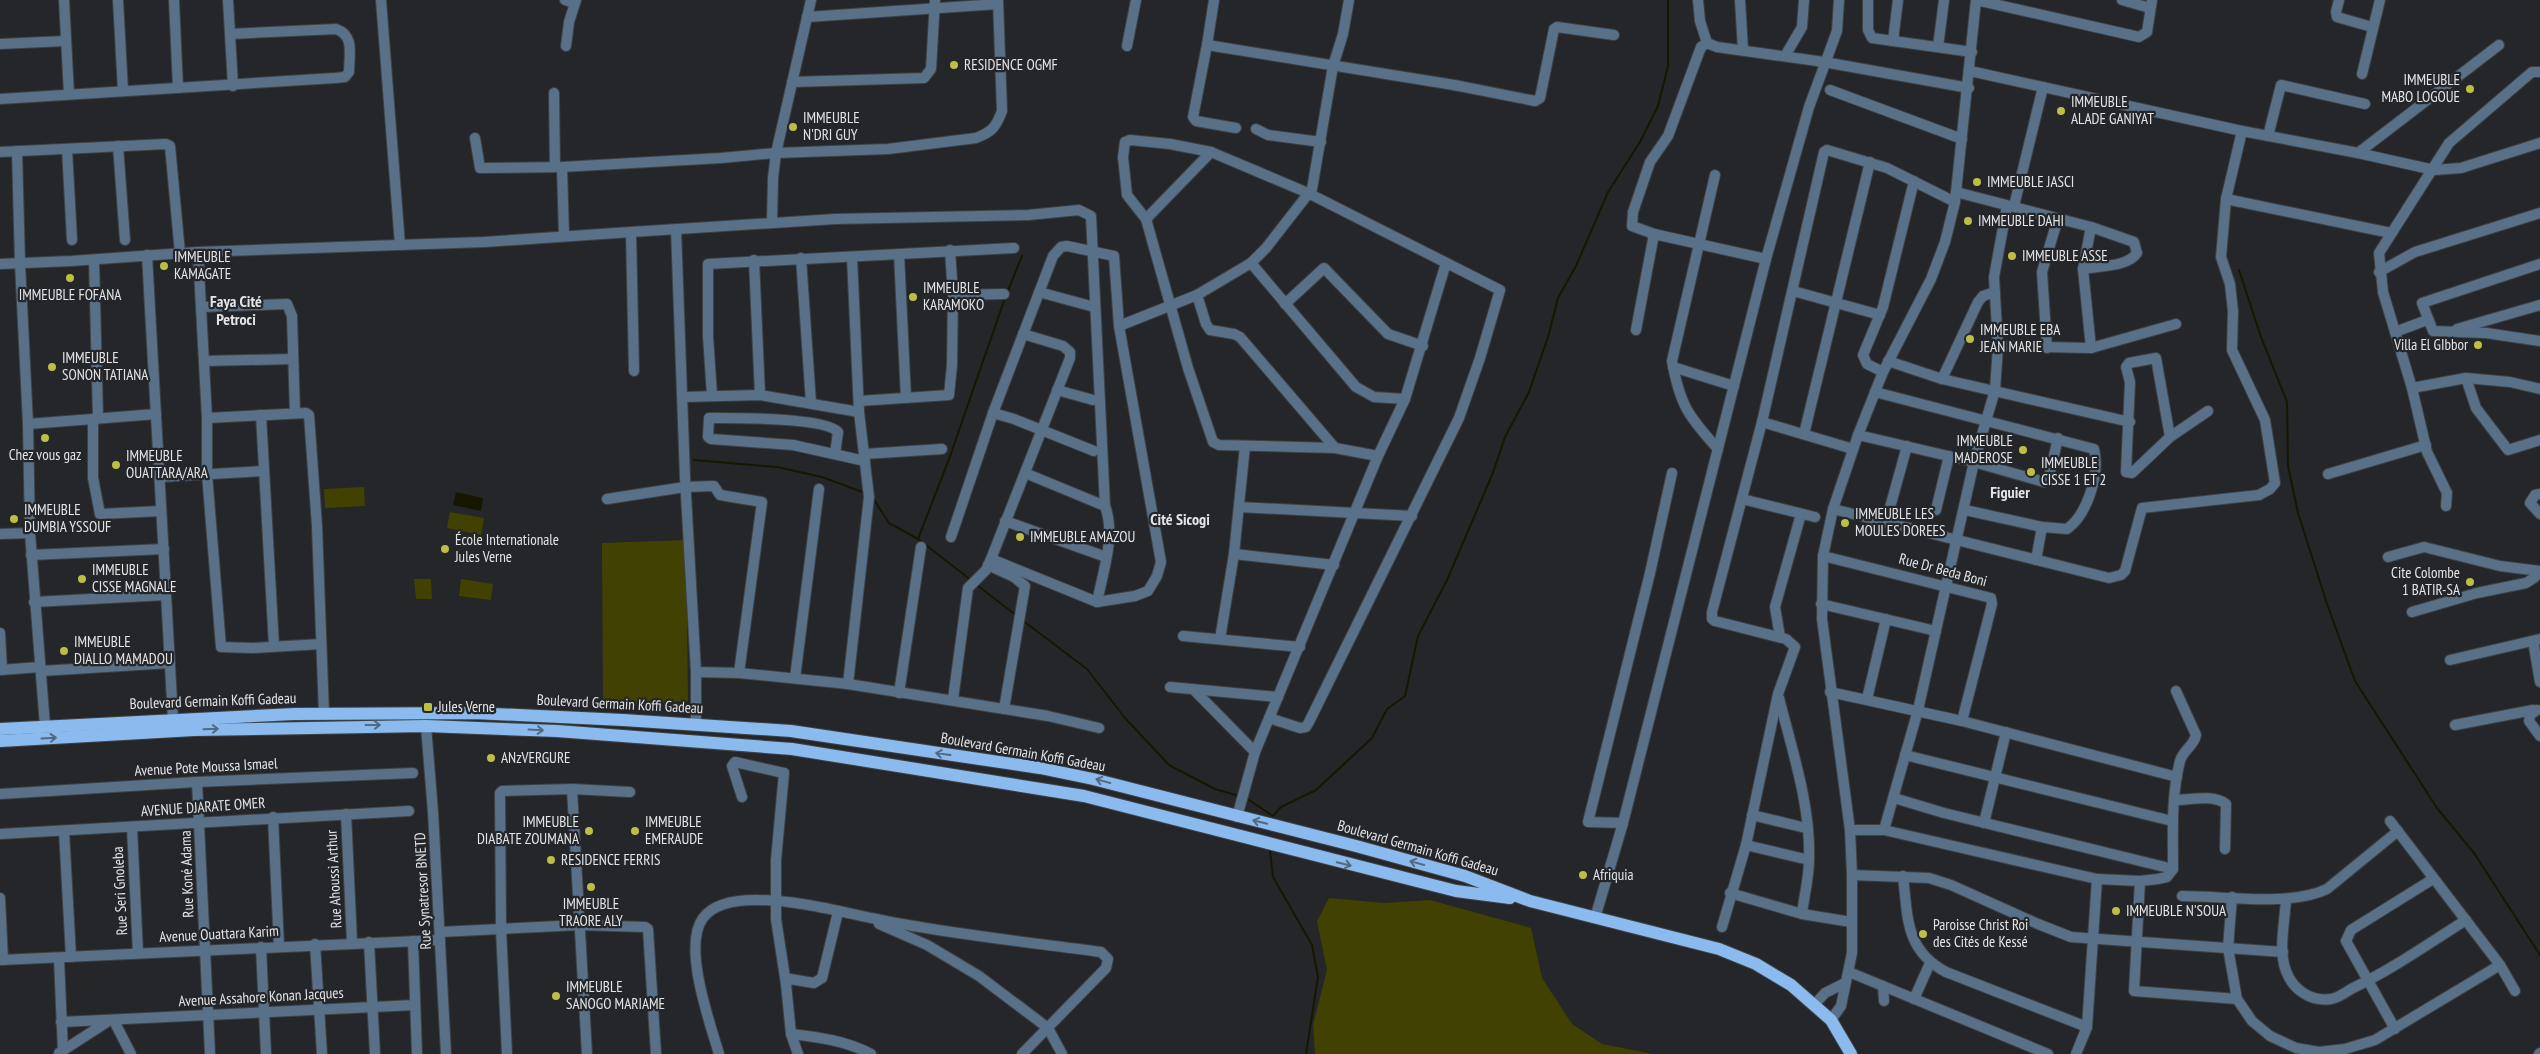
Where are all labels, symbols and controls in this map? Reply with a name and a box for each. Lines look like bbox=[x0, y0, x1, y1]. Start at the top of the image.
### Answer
place label: RESIDENCE OGMF bbox=[964, 55, 1058, 74]
marker: RESIDENCE OGMF bbox=[948, 59, 960, 71]
place label: IMMEUBLE MABO LOGOUE bbox=[2381, 70, 2460, 106]
marker: IMMEUBLE MABO LOGOUE bbox=[2464, 83, 2476, 95]
place label: IMMEUBLE ALADE GANIYAT bbox=[2071, 92, 2154, 128]
marker: IMMEUBLE ALADE GANIYAT bbox=[2055, 105, 2067, 117]
place label: IMMEUBLE N'DRI GUY bbox=[803, 108, 860, 144]
marker: IMMEUBLE N'DRI GUY bbox=[787, 121, 799, 133]
place label: IMMEUBLE JASCI bbox=[1987, 172, 2074, 191]
marker: IMMEUBLE JASCI bbox=[1971, 176, 1983, 188]
place label: IMMEUBLE DAHI bbox=[1978, 211, 2064, 230]
marker: IMMEUBLE DAHI bbox=[1962, 215, 1974, 227]
place label: IMMEUBLE ASSE bbox=[2022, 246, 2108, 265]
place label: IMMEUBLE KAMAGATE bbox=[174, 247, 231, 283]
marker: IMMEUBLE ASSE bbox=[2006, 250, 2018, 262]
marker: IMMEUBLE KAMAGATE bbox=[158, 260, 170, 272]
marker: IMMEUBLE FOFANA bbox=[64, 272, 76, 284]
place label: IMMEUBLE KARAMOKO bbox=[923, 278, 984, 314]
place label: IMMEUBLE FOFANA bbox=[19, 285, 122, 304]
district label: Faya Cité Petroci bbox=[210, 291, 262, 329]
marker: IMMEUBLE KARAMOKO bbox=[907, 291, 919, 303]
place label: IMMEUBLE EBA JEAN MARIE bbox=[1979, 320, 2061, 356]
marker: IMMEUBLE EBA JEAN MARIE bbox=[1964, 333, 1976, 345]
place label: Villa El GIbbor bbox=[2393, 335, 2469, 354]
marker: Villa El GIbbor bbox=[2472, 339, 2484, 351]
place label: IMMEUBLE SONON TATIANA bbox=[62, 348, 149, 384]
marker: IMMEUBLE SONON TATIANA bbox=[46, 361, 58, 373]
place label: IMMEUBLE MADEROSE bbox=[1954, 431, 2013, 467]
marker: Chez vous gaz bbox=[39, 432, 51, 444]
marker: IMMEUBLE MADEROSE bbox=[2017, 444, 2029, 456]
place label: Chez vous gaz bbox=[9, 445, 81, 464]
place label: IMMEUBLE OUATTARA/ARA bbox=[126, 446, 209, 482]
place label: IMMEUBLE CISSE 1 ET 2 bbox=[2041, 453, 2106, 489]
marker: IMMEUBLE OUATTARA/ARA bbox=[110, 459, 122, 471]
marker: IMMEUBLE CISSE 1 ET 2 bbox=[2025, 466, 2037, 478]
district label: Figuier bbox=[1990, 482, 2030, 502]
place label: IMMEUBLE DUMBIA YSSOUF bbox=[24, 500, 111, 536]
place label: IMMEUBLE LES MOULES DOREES bbox=[1855, 504, 1945, 540]
district label: Cité Sicogi bbox=[1150, 509, 1210, 529]
marker: IMMEUBLE DUMBIA YSSOUF bbox=[8, 513, 20, 525]
marker: IMMEUBLE LES MOULES DOREES bbox=[1839, 517, 1851, 529]
place label: IMMEUBLE AMAZOU bbox=[1030, 527, 1135, 546]
place label: École Internationale Jules Verne bbox=[454, 530, 559, 566]
marker: IMMEUBLE AMAZOU bbox=[1014, 531, 1026, 543]
marker: École Internationale Jules Verne bbox=[439, 543, 451, 555]
street label: Rue Dr Beda Boni bbox=[1897, 549, 1989, 590]
place label: IMMEUBLE CISSE MAGNALE bbox=[92, 560, 176, 596]
place label: Cite Colombe 1 BATIR-SA bbox=[2391, 563, 2461, 599]
marker: IMMEUBLE CISSE MAGNALE bbox=[76, 573, 88, 585]
marker: Cite Colombe 1 BATIR-SA bbox=[2464, 576, 2476, 588]
place label: IMMEUBLE DIALLO MAMADOU bbox=[74, 632, 173, 668]
marker: IMMEUBLE DIALLO MAMADOU bbox=[58, 645, 70, 657]
street label: Boulevard Germain Koffi Gadeau bbox=[129, 688, 297, 713]
street label: Boulevard Germain Koffi Gadeau bbox=[536, 690, 704, 717]
place label: Jules Verne bbox=[437, 697, 495, 716]
marker: Jules Verne bbox=[422, 701, 434, 713]
one-way arrow bbox=[365, 720, 381, 730]
one-way arrow bbox=[203, 725, 219, 734]
one-way arrow bbox=[528, 725, 544, 734]
street label: Boulevard Germain Koffi Gadeau bbox=[939, 728, 1107, 775]
one-way arrow bbox=[40, 733, 56, 743]
place label: ANzVERGURE bbox=[501, 748, 571, 767]
one-way arrow bbox=[935, 748, 951, 758]
marker: ANzVERGURE bbox=[485, 752, 497, 764]
street label: Avenue Pote Moussa Ismael bbox=[134, 753, 278, 780]
one-way arrow bbox=[1095, 776, 1111, 786]
street label: AVENUE DJARATE OMER bbox=[140, 793, 266, 820]
place label: IMMEUBLE DIABATE ZOUMANA bbox=[477, 812, 580, 848]
place label: IMMEUBLE EMERAUDE bbox=[645, 812, 704, 848]
street label: Boulevard Germain Koffi Gadeau bbox=[1335, 815, 1501, 880]
one-way arrow bbox=[1252, 817, 1268, 826]
marker: IMMEUBLE DIABATE ZOUMANA bbox=[583, 825, 595, 837]
marker: IMMEUBLE EMERAUDE bbox=[629, 825, 641, 837]
street label: Rue Ahoussi Arthur bbox=[321, 828, 346, 929]
street label: Rue Koné Adama bbox=[175, 830, 198, 918]
street label: Rue Synatresor BNETD bbox=[410, 832, 435, 950]
street label: Rue Seri Gnoleba bbox=[108, 846, 131, 936]
place label: RESIDENCE FERRIS bbox=[561, 850, 660, 869]
marker: RESIDENCE FERRIS bbox=[545, 854, 557, 866]
one-way arrow bbox=[1410, 858, 1426, 868]
one-way arrow bbox=[1336, 860, 1352, 869]
place label: Afriquia bbox=[1593, 865, 1634, 884]
marker: Afriquia bbox=[1577, 869, 1589, 881]
marker: IMMEUBLE TRAORE ALY bbox=[585, 881, 597, 893]
place label: IMMEUBLE TRAORE ALY bbox=[559, 894, 623, 930]
place label: IMMEUBLE N'SOUA bbox=[2126, 901, 2227, 920]
marker: IMMEUBLE N'SOUA bbox=[2110, 905, 2122, 917]
place label: Paroisse Christ Roi des Cités de Kessé bbox=[1933, 915, 2028, 951]
street label: Avenue Ouattara Karim bbox=[159, 921, 279, 946]
marker: Paroisse Christ Roi des Cités de Kessé bbox=[1917, 928, 1929, 940]
place label: IMMEUBLE SANOGO MARIAME bbox=[566, 977, 665, 1013]
street label: Avenue Assahore Konan Jacques bbox=[178, 983, 344, 1010]
marker: IMMEUBLE SANOGO MARIAME bbox=[550, 990, 562, 1002]

